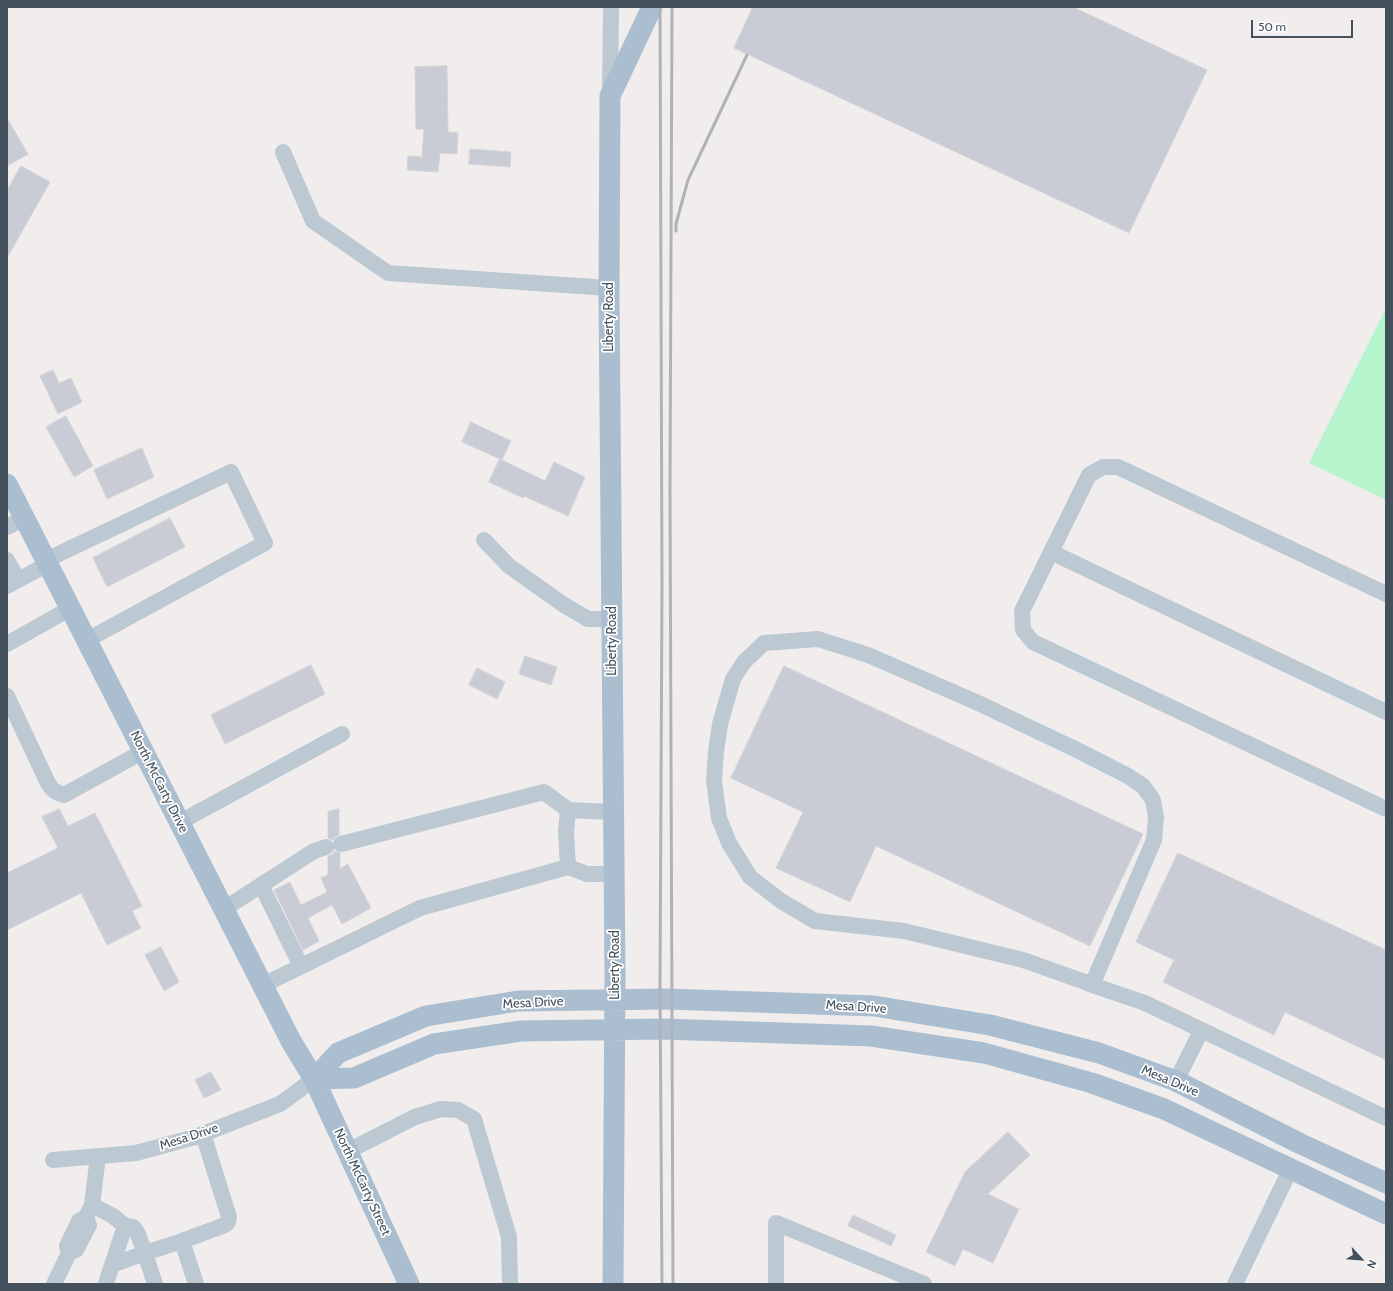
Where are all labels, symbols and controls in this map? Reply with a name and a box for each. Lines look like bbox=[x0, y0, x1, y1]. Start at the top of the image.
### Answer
scale bar bbox=[1253, 12, 1355, 38]
text: 50 m bbox=[1258, 19, 1286, 34]
street label: Liberty Road bbox=[601, 282, 617, 352]
street label: Liberty Road bbox=[604, 606, 620, 676]
street label: North McCarty Drive bbox=[127, 729, 191, 835]
street label: Liberty Road bbox=[607, 930, 623, 1000]
street label: Mesa Drive bbox=[502, 994, 564, 1012]
street label: Mesa Drive bbox=[825, 997, 887, 1017]
street label: Mesa Drive bbox=[1139, 1062, 1201, 1100]
street label: Mesa Drive bbox=[158, 1120, 220, 1154]
street label: North McCarty Street bbox=[330, 1126, 394, 1238]
north arrow bbox=[1341, 1239, 1381, 1279]
text: N bbox=[1364, 1258, 1380, 1271]

